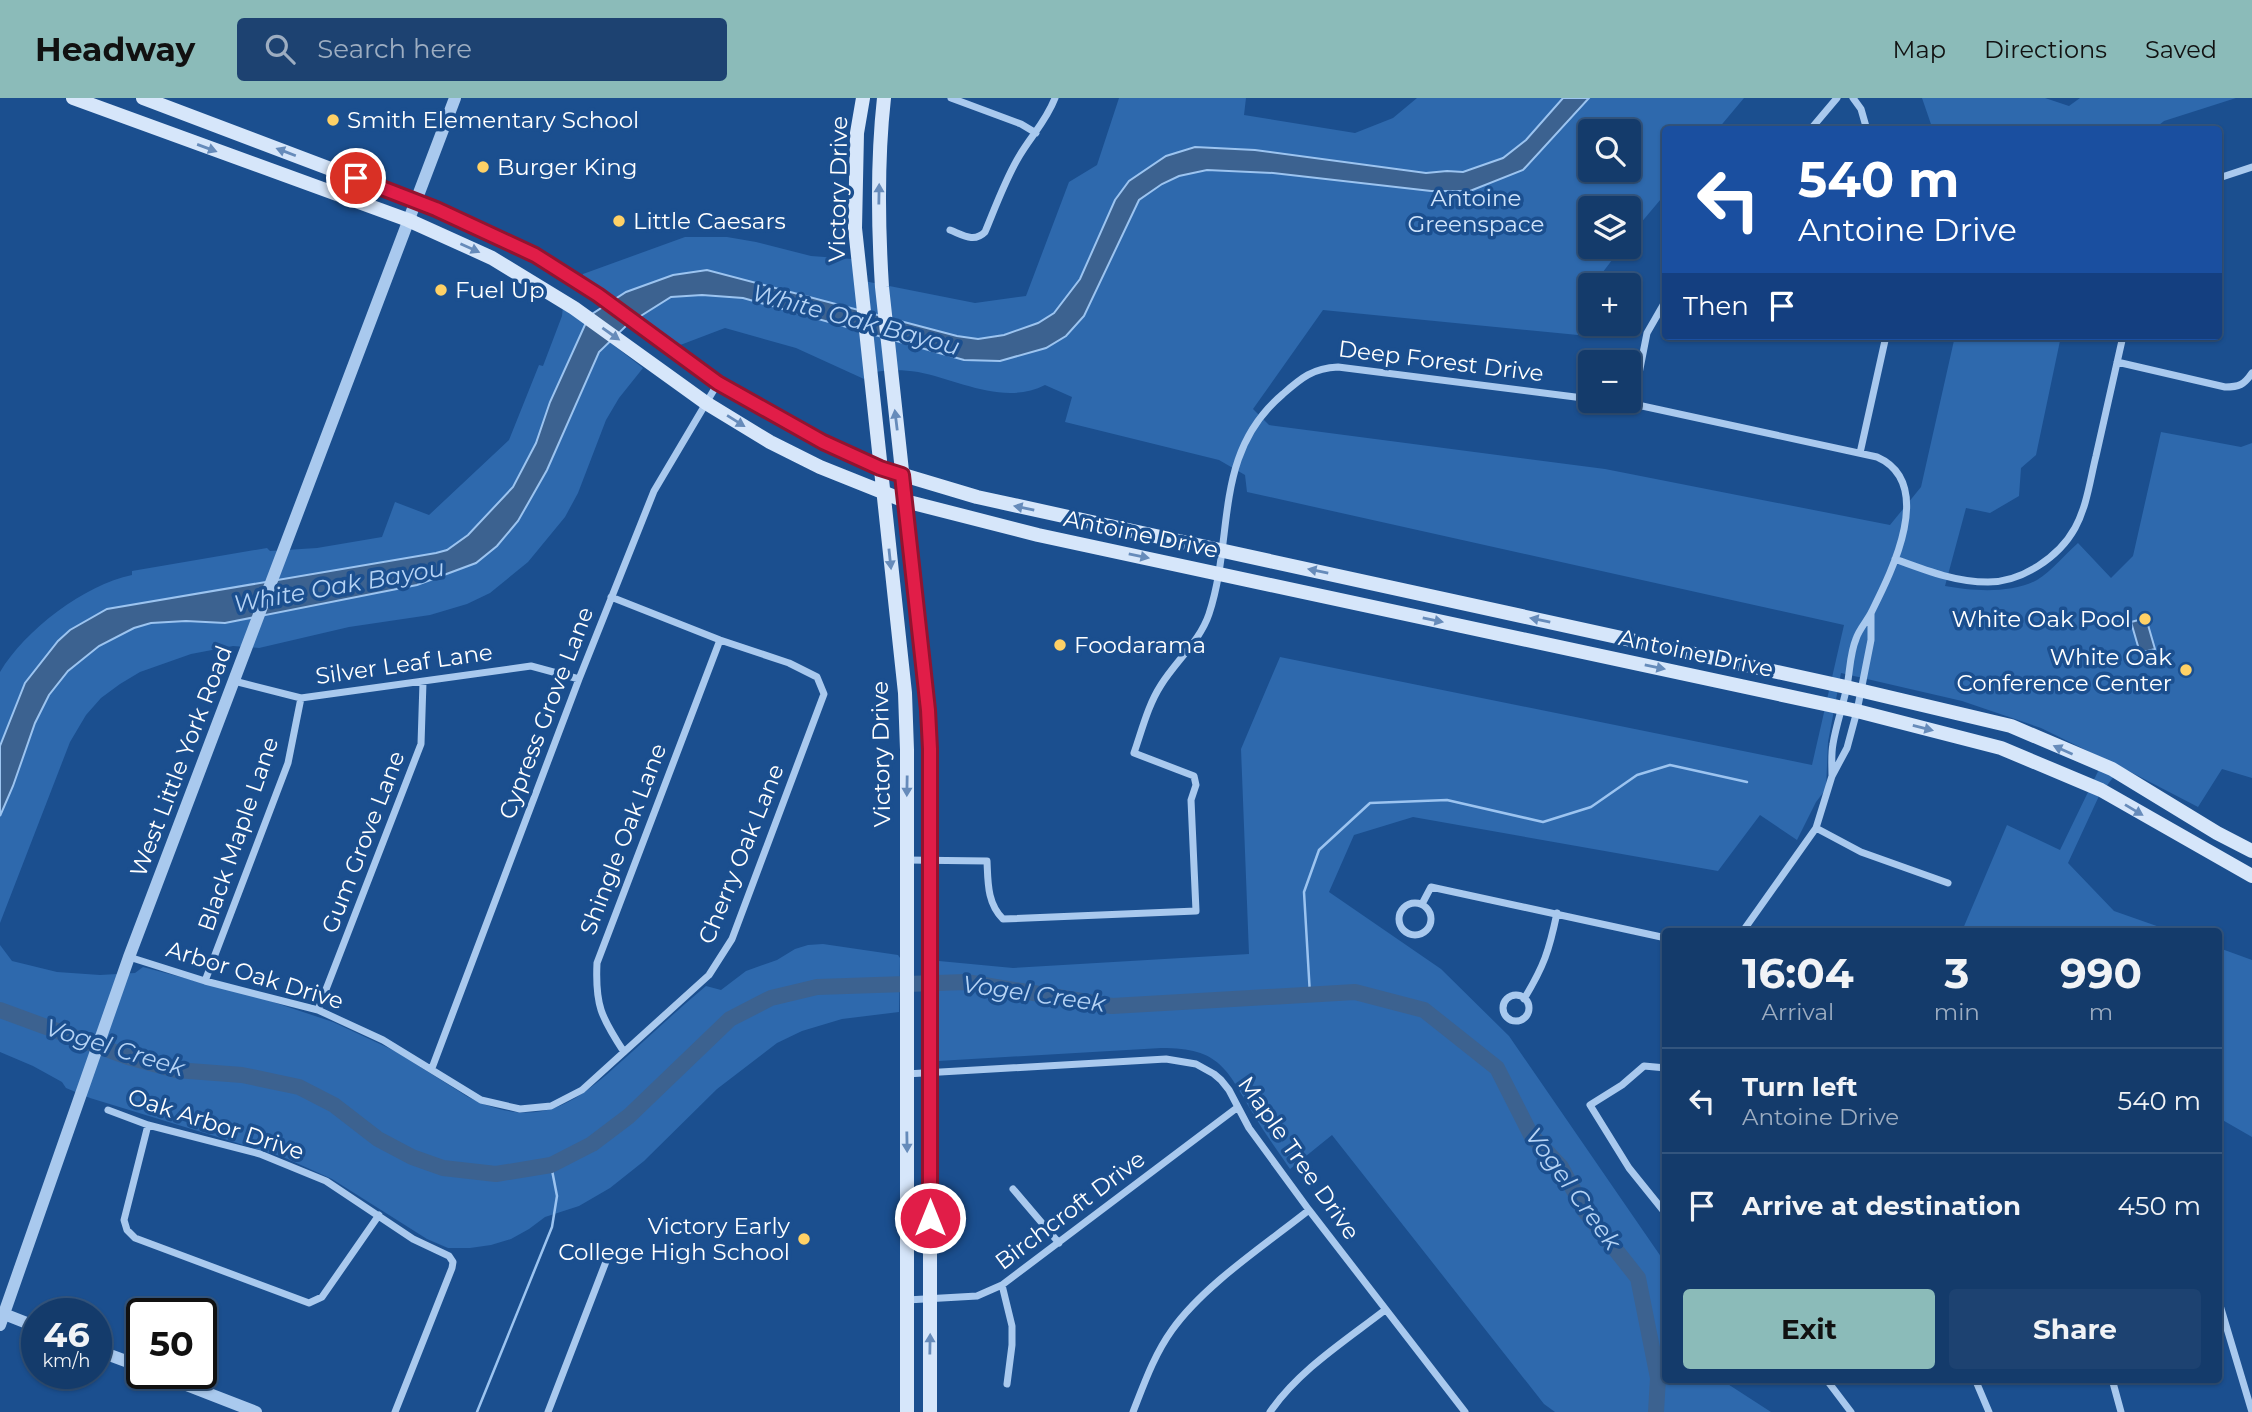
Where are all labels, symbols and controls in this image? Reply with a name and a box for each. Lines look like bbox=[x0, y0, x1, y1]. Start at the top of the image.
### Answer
search box bbox=[237, 18, 727, 81]
text: Headway bbox=[35, 29, 195, 69]
icon: search bbox=[261, 30, 299, 68]
text: Search here bbox=[317, 33, 472, 65]
text: Map bbox=[1893, 35, 1946, 64]
text: Directions bbox=[1984, 35, 2107, 64]
text: Saved bbox=[2145, 35, 2217, 64]
place label: Smith Elementary School bbox=[347, 106, 639, 134]
marker: Smith Elementary School bbox=[325, 112, 341, 128]
street label: Victory Drive bbox=[823, 116, 853, 262]
map controls bbox=[1578, 119, 1641, 413]
button: search bbox=[1578, 119, 1641, 182]
one-way arrow bbox=[196, 142, 217, 153]
one-way arrow bbox=[276, 147, 297, 158]
pin bbox=[326, 148, 386, 208]
text: 540 m bbox=[1798, 150, 1959, 209]
place label: Burger King bbox=[497, 153, 637, 181]
icon: left bbox=[1683, 154, 1774, 245]
icon: arrive bbox=[337, 159, 375, 197]
marker: Burger King bbox=[475, 159, 491, 175]
one-way arrow bbox=[873, 183, 884, 205]
park label: Antoine Greenspace bbox=[1408, 184, 1545, 238]
button: layers bbox=[1578, 196, 1641, 259]
place label: Little Caesars bbox=[633, 207, 786, 235]
text: Antoine Drive bbox=[1798, 210, 2017, 249]
marker: Little Caesars bbox=[611, 213, 627, 229]
one-way arrow bbox=[460, 242, 480, 254]
button: + bbox=[1578, 273, 1641, 336]
place label: Fuel Up bbox=[455, 276, 545, 304]
water label: White Oak Bayou bbox=[749, 278, 963, 361]
marker: Fuel Up bbox=[433, 282, 449, 298]
icon: arrive bbox=[1763, 287, 1801, 325]
text: Then bbox=[1683, 290, 1749, 322]
one-way arrow bbox=[602, 327, 620, 341]
street label: Deep Forest Drive bbox=[1337, 335, 1545, 387]
button: − bbox=[1578, 350, 1641, 413]
one-way arrow bbox=[890, 409, 901, 431]
one-way arrow bbox=[726, 415, 745, 428]
one-way arrow bbox=[1013, 502, 1035, 513]
street label: Antoine Drive bbox=[1061, 504, 1221, 564]
one-way arrow bbox=[884, 548, 895, 570]
one-way arrow bbox=[1128, 550, 1150, 561]
water label: White Oak Bayou bbox=[231, 553, 447, 618]
one-way arrow bbox=[1307, 565, 1329, 576]
street label: Cypress Grove Lane bbox=[493, 603, 599, 823]
place label: White Oak Pool bbox=[1952, 605, 2131, 633]
marker: White Oak Pool bbox=[2137, 611, 2153, 627]
one-way arrow bbox=[1529, 614, 1551, 625]
one-way arrow bbox=[1422, 615, 1444, 626]
street label: Antoine Drive bbox=[1616, 623, 1776, 683]
place label: Foodarama bbox=[1074, 631, 1206, 659]
marker: Foodarama bbox=[1052, 637, 1068, 653]
street label: Silver Leaf Lane bbox=[314, 638, 494, 690]
street label: West Little York Road bbox=[124, 641, 238, 881]
place label: White Oak Conference Center bbox=[1956, 643, 2172, 697]
one-way arrow bbox=[1644, 662, 1666, 673]
marker: White Oak Conference Center bbox=[2178, 662, 2194, 678]
street label: Victory Drive bbox=[866, 681, 896, 827]
one-way arrow bbox=[1912, 723, 1934, 734]
street label: Black Maple Lane bbox=[192, 733, 284, 935]
street label: Shingle Oak Lane bbox=[574, 739, 672, 939]
one-way arrow bbox=[2053, 744, 2073, 756]
street label: Gum Grove Lane bbox=[315, 747, 411, 937]
street label: Cherry Oak Lane bbox=[692, 760, 790, 948]
one-way arrow bbox=[901, 775, 913, 797]
one-way arrow bbox=[2125, 804, 2144, 816]
street label: Arbor Oak Drive bbox=[163, 935, 347, 1015]
text: 16:04 bbox=[1742, 947, 1854, 999]
text: 3 bbox=[1944, 947, 1969, 999]
text: 990 bbox=[2060, 947, 2142, 999]
water label: Vogel Creek bbox=[961, 969, 1109, 1018]
text: Arrival bbox=[1762, 998, 1834, 1026]
text: min bbox=[1934, 998, 1980, 1026]
text: m bbox=[2089, 998, 2113, 1026]
water label: Vogel Creek bbox=[42, 1013, 190, 1083]
street label: Maple Tree Drive bbox=[1232, 1071, 1366, 1245]
text: Turn left bbox=[1742, 1071, 1858, 1103]
street label: Oak Arbor Drive bbox=[124, 1082, 308, 1166]
icon: left bbox=[1683, 1082, 1721, 1120]
text: 540 m bbox=[2117, 1085, 2201, 1117]
text: Antoine Drive bbox=[1742, 1103, 1899, 1131]
water label: Vogel Creek bbox=[1519, 1122, 1628, 1257]
one-way arrow bbox=[901, 1131, 912, 1153]
street label: Birchcroft Drive bbox=[990, 1145, 1150, 1275]
position arrow bbox=[893, 1181, 967, 1255]
icon: arrive bbox=[1683, 1187, 1721, 1225]
text: Arrive at destination bbox=[1742, 1190, 2021, 1222]
text: 450 m bbox=[2118, 1190, 2201, 1222]
place label: Victory Early College High School bbox=[558, 1212, 791, 1266]
marker: Victory Early College High School bbox=[796, 1231, 812, 1247]
button: Exit bbox=[1683, 1289, 1935, 1369]
button: Share bbox=[1949, 1289, 2201, 1369]
speed limit sign: 50 bbox=[126, 1298, 217, 1389]
text: 46 bbox=[43, 1313, 90, 1356]
one-way arrow bbox=[924, 1333, 936, 1355]
text: km/h bbox=[42, 1350, 91, 1372]

